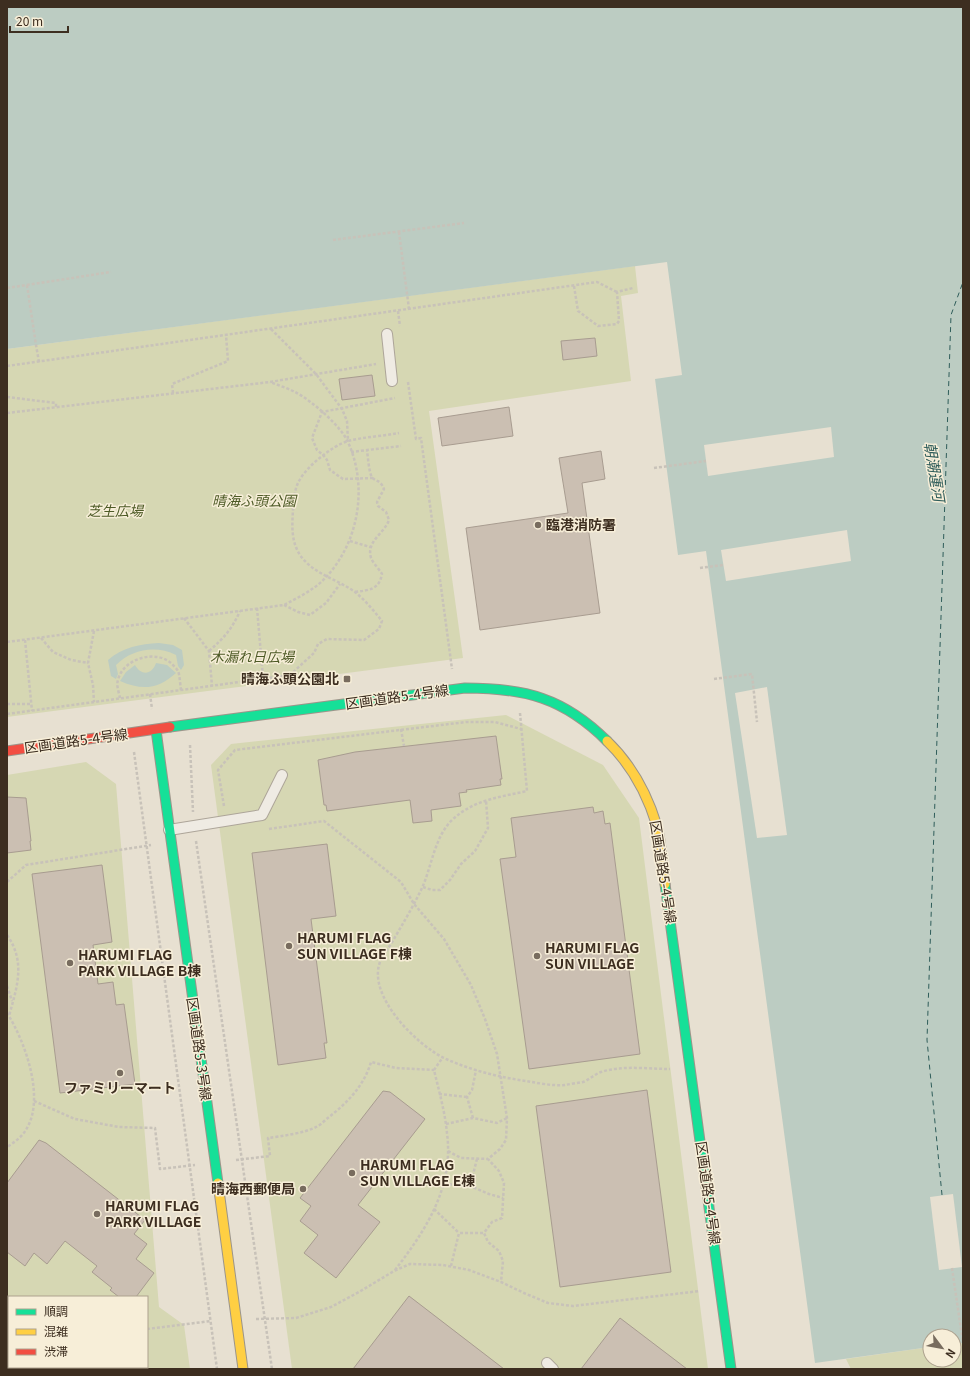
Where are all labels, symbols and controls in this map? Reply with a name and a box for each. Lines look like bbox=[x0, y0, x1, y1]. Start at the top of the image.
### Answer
scale bar bbox=[10, 8, 68, 34]
text: 20 m bbox=[16, 12, 43, 29]
water label: 朝潮運河 bbox=[920, 440, 951, 506]
park label: 晴海ふ頭公園 bbox=[212, 490, 298, 510]
park label: 芝生広場 bbox=[87, 500, 145, 520]
place label: 臨港消防署 bbox=[546, 514, 616, 534]
marker: 臨港消防署 bbox=[533, 520, 543, 530]
park label: 木漏れ日広場 bbox=[210, 646, 296, 666]
place label: 晴海ふ頭公園北 bbox=[241, 668, 339, 688]
marker: 晴海ふ頭公園北 bbox=[342, 674, 352, 684]
street label: 区画道路5-4号線 bbox=[344, 679, 450, 713]
street label: 区画道路5-4号線 bbox=[23, 723, 129, 757]
street label: 区画道路5-4号線 bbox=[646, 819, 682, 925]
place label: HARUMI FLAG SUN VILLAGE F棟 bbox=[297, 927, 412, 963]
place label: HARUMI FLAG SUN VILLAGE bbox=[545, 937, 639, 973]
marker: HARUMI FLAG SUN VILLAGE F棟 bbox=[284, 941, 294, 951]
place label: HARUMI FLAG PARK VILLAGE B棟 bbox=[78, 944, 201, 980]
marker: HARUMI FLAG SUN VILLAGE bbox=[532, 951, 542, 961]
marker: HARUMI FLAG PARK VILLAGE B棟 bbox=[65, 958, 75, 968]
street label: 区画道路5-3号線 bbox=[183, 996, 217, 1102]
marker: ファミリーマート bbox=[115, 1068, 125, 1078]
place label: ファミリーマート bbox=[64, 1077, 176, 1097]
street label: 区画道路5-4号線 bbox=[692, 1140, 726, 1246]
place label: HARUMI FLAG SUN VILLAGE E棟 bbox=[360, 1154, 475, 1190]
marker: HARUMI FLAG SUN VILLAGE E棟 bbox=[347, 1168, 357, 1178]
place label: 晴海西郵便局 bbox=[211, 1178, 295, 1198]
marker: 晴海西郵便局 bbox=[298, 1184, 308, 1194]
place label: HARUMI FLAG PARK VILLAGE bbox=[105, 1195, 201, 1231]
marker: HARUMI FLAG PARK VILLAGE bbox=[92, 1209, 102, 1219]
legend bbox=[8, 1296, 148, 1368]
text: 順調 bbox=[44, 1302, 68, 1319]
text: 混雑 bbox=[44, 1322, 68, 1339]
north arrow bbox=[922, 1328, 962, 1368]
text: 渋滞 bbox=[44, 1342, 68, 1359]
text: N bbox=[942, 1346, 960, 1362]

